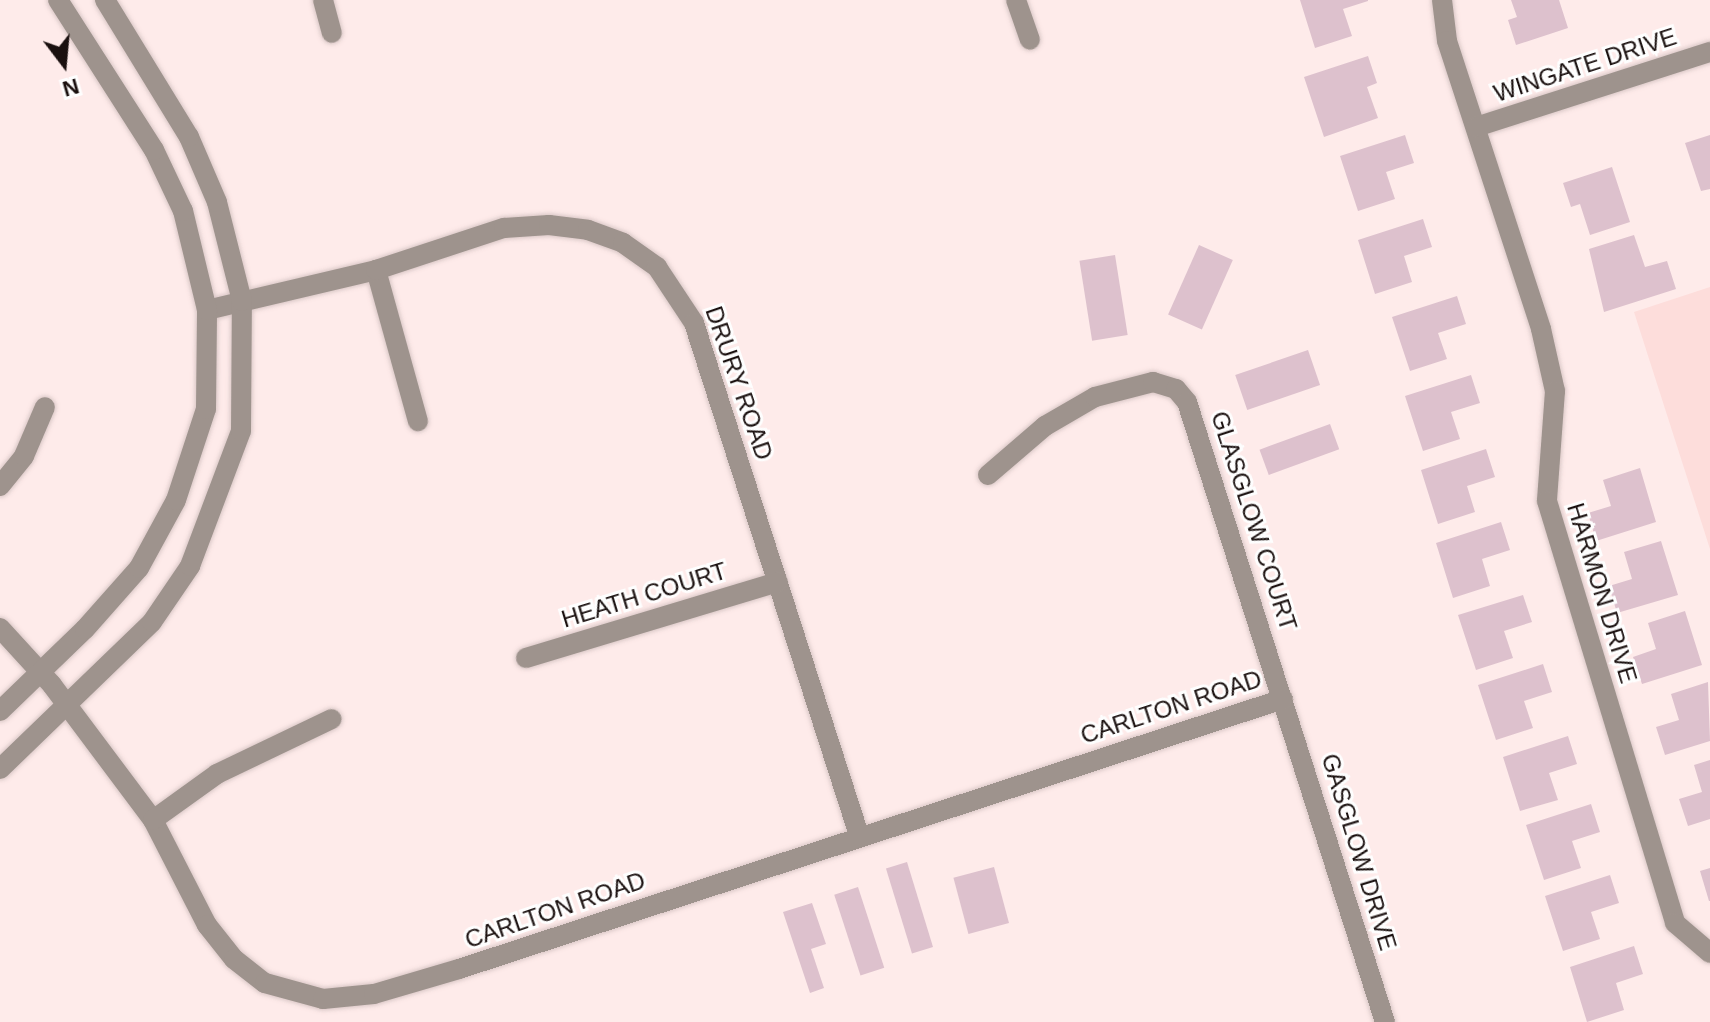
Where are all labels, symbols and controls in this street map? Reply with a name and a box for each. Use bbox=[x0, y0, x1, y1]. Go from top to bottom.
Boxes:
street label: WINGATE DRIVE bbox=[1490, 22, 1680, 108]
north arrow bbox=[24, 24, 104, 104]
text: N bbox=[60, 73, 82, 102]
street label: DRURY ROAD bbox=[699, 302, 779, 464]
street label: GLASGLOW COURT bbox=[1205, 408, 1303, 634]
street label: HARMON DRIVE bbox=[1561, 500, 1643, 686]
street label: HEATH COURT bbox=[558, 556, 730, 634]
street label: CARLTON ROAD bbox=[1077, 664, 1265, 750]
street label: GASGLOW DRIVE bbox=[1315, 750, 1403, 954]
street label: CARLTON ROAD bbox=[461, 866, 649, 954]

